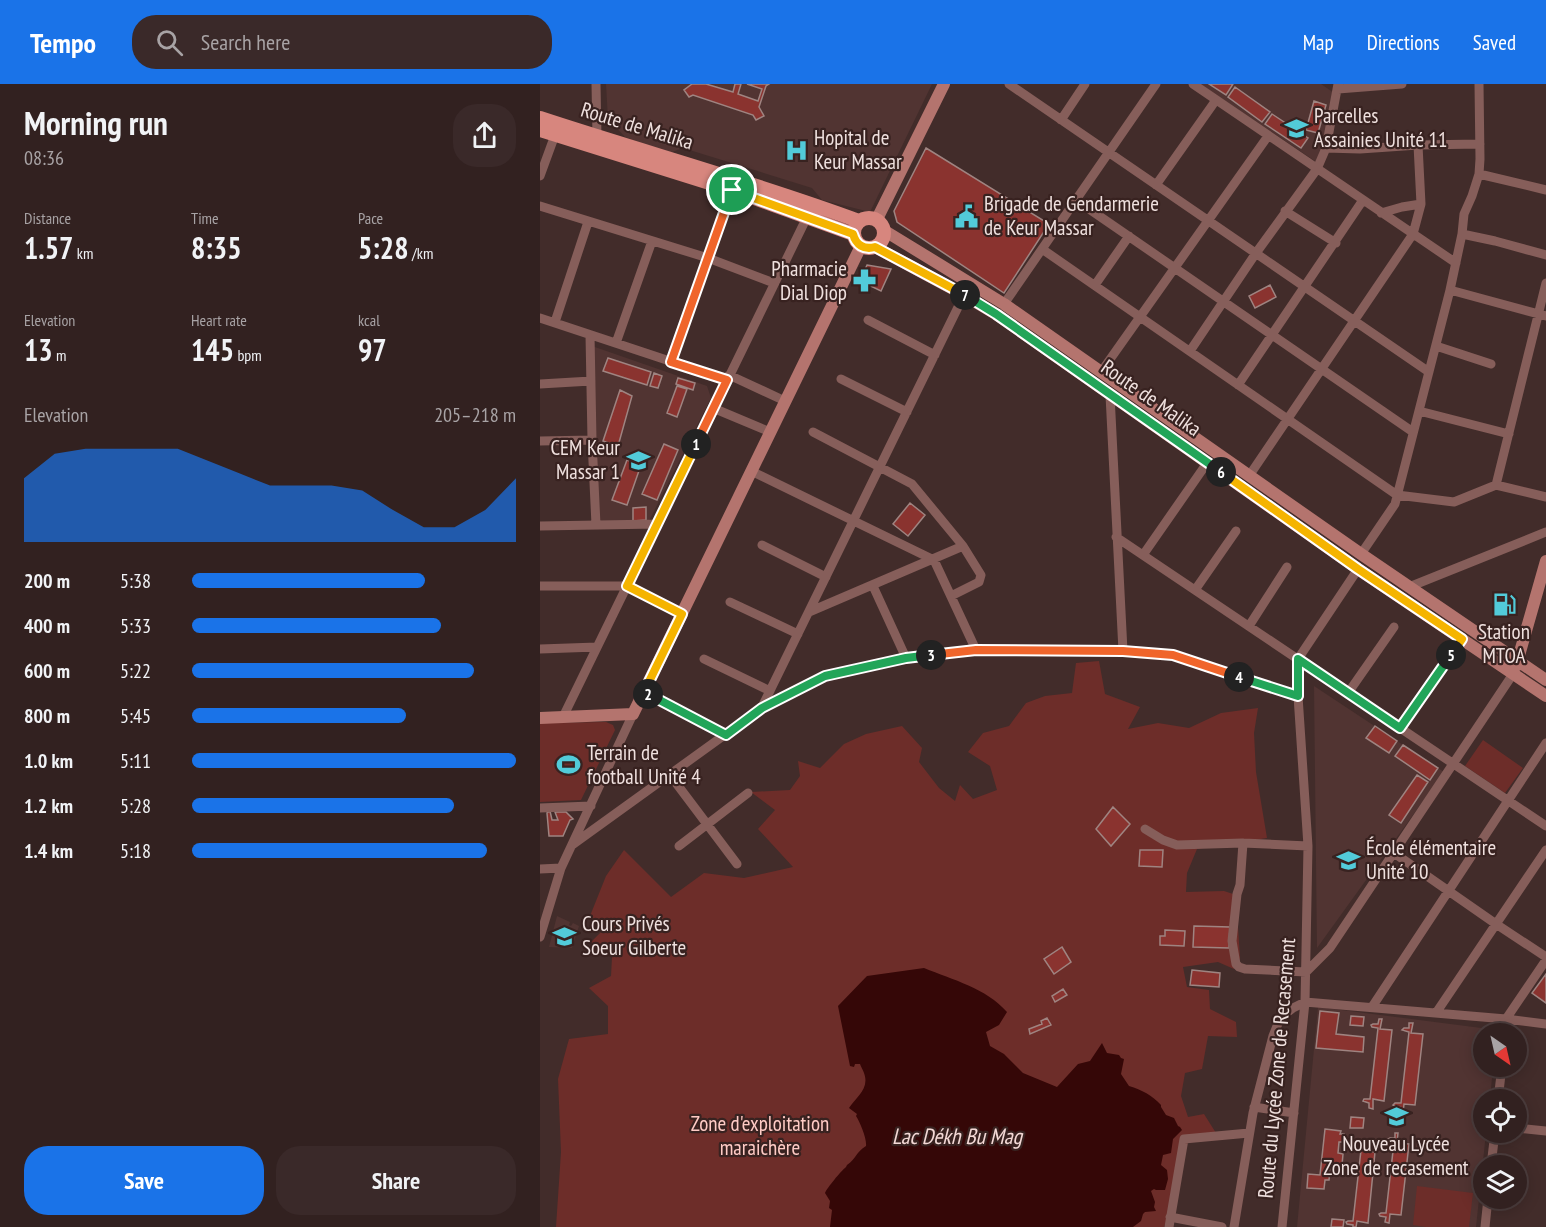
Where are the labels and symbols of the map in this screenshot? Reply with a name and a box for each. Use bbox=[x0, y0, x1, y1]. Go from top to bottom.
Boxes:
street label: Route de Malika bbox=[578, 96, 697, 155]
place label: Parcelles Assainies Unité 11 bbox=[1314, 102, 1447, 153]
school or university icon: Parcelles Assainies Unité 11 bbox=[1283, 115, 1309, 141]
place label: Hopital de Keur Massar bbox=[814, 124, 902, 175]
hospital icon: Hopital de Keur Massar bbox=[783, 137, 809, 163]
pin bbox=[706, 164, 757, 215]
place label: Brigade de Gendarmerie de Keur Massar bbox=[984, 190, 1159, 241]
public building icon: Brigade de Gendarmerie de Keur Massar bbox=[953, 203, 979, 229]
place label: Pharmacie Dial Diop bbox=[771, 255, 847, 306]
pharmacy icon: Pharmacie Dial Diop bbox=[852, 268, 878, 294]
pin: 7 bbox=[950, 280, 980, 310]
street label: Route de Malika bbox=[1096, 353, 1207, 442]
pin: 1 bbox=[681, 429, 711, 459]
place label: CEM Keur Massar 1 bbox=[550, 434, 620, 485]
school or university icon: CEM Keur Massar 1 bbox=[625, 447, 651, 473]
pin: 6 bbox=[1206, 457, 1236, 487]
fuel station icon: Station MTOA bbox=[1491, 591, 1517, 617]
place label: Station MTOA bbox=[1478, 618, 1530, 669]
pin: 3 bbox=[916, 640, 946, 670]
pin: 5 bbox=[1436, 640, 1466, 670]
pin: 4 bbox=[1224, 662, 1254, 692]
pin: 2 bbox=[633, 679, 663, 709]
place label: Terrain de football Unité 4 bbox=[587, 739, 701, 790]
sports icon: Terrain de football Unité 4 bbox=[556, 752, 582, 778]
place label: École élémentaire Unité 10 bbox=[1366, 834, 1496, 885]
school or university icon: École élémentaire Unité 10 bbox=[1335, 847, 1361, 873]
place label: Cours Privés Soeur Gilberte bbox=[582, 910, 686, 961]
school or university icon: Cours Privés Soeur Gilberte bbox=[551, 923, 577, 949]
street label: Route du Lycée Zone de Recasement bbox=[1252, 937, 1301, 1199]
north arrow bbox=[1473, 1023, 1527, 1077]
school or university icon: Nouveau Lycée Zone de recasement bbox=[1383, 1103, 1409, 1129]
park label: Zone d'exploitation maraichère bbox=[691, 1110, 829, 1161]
water label: Lac Dékh Bu Mag bbox=[892, 1122, 1024, 1150]
place label: Nouveau Lycée Zone de recasement bbox=[1323, 1130, 1469, 1181]

